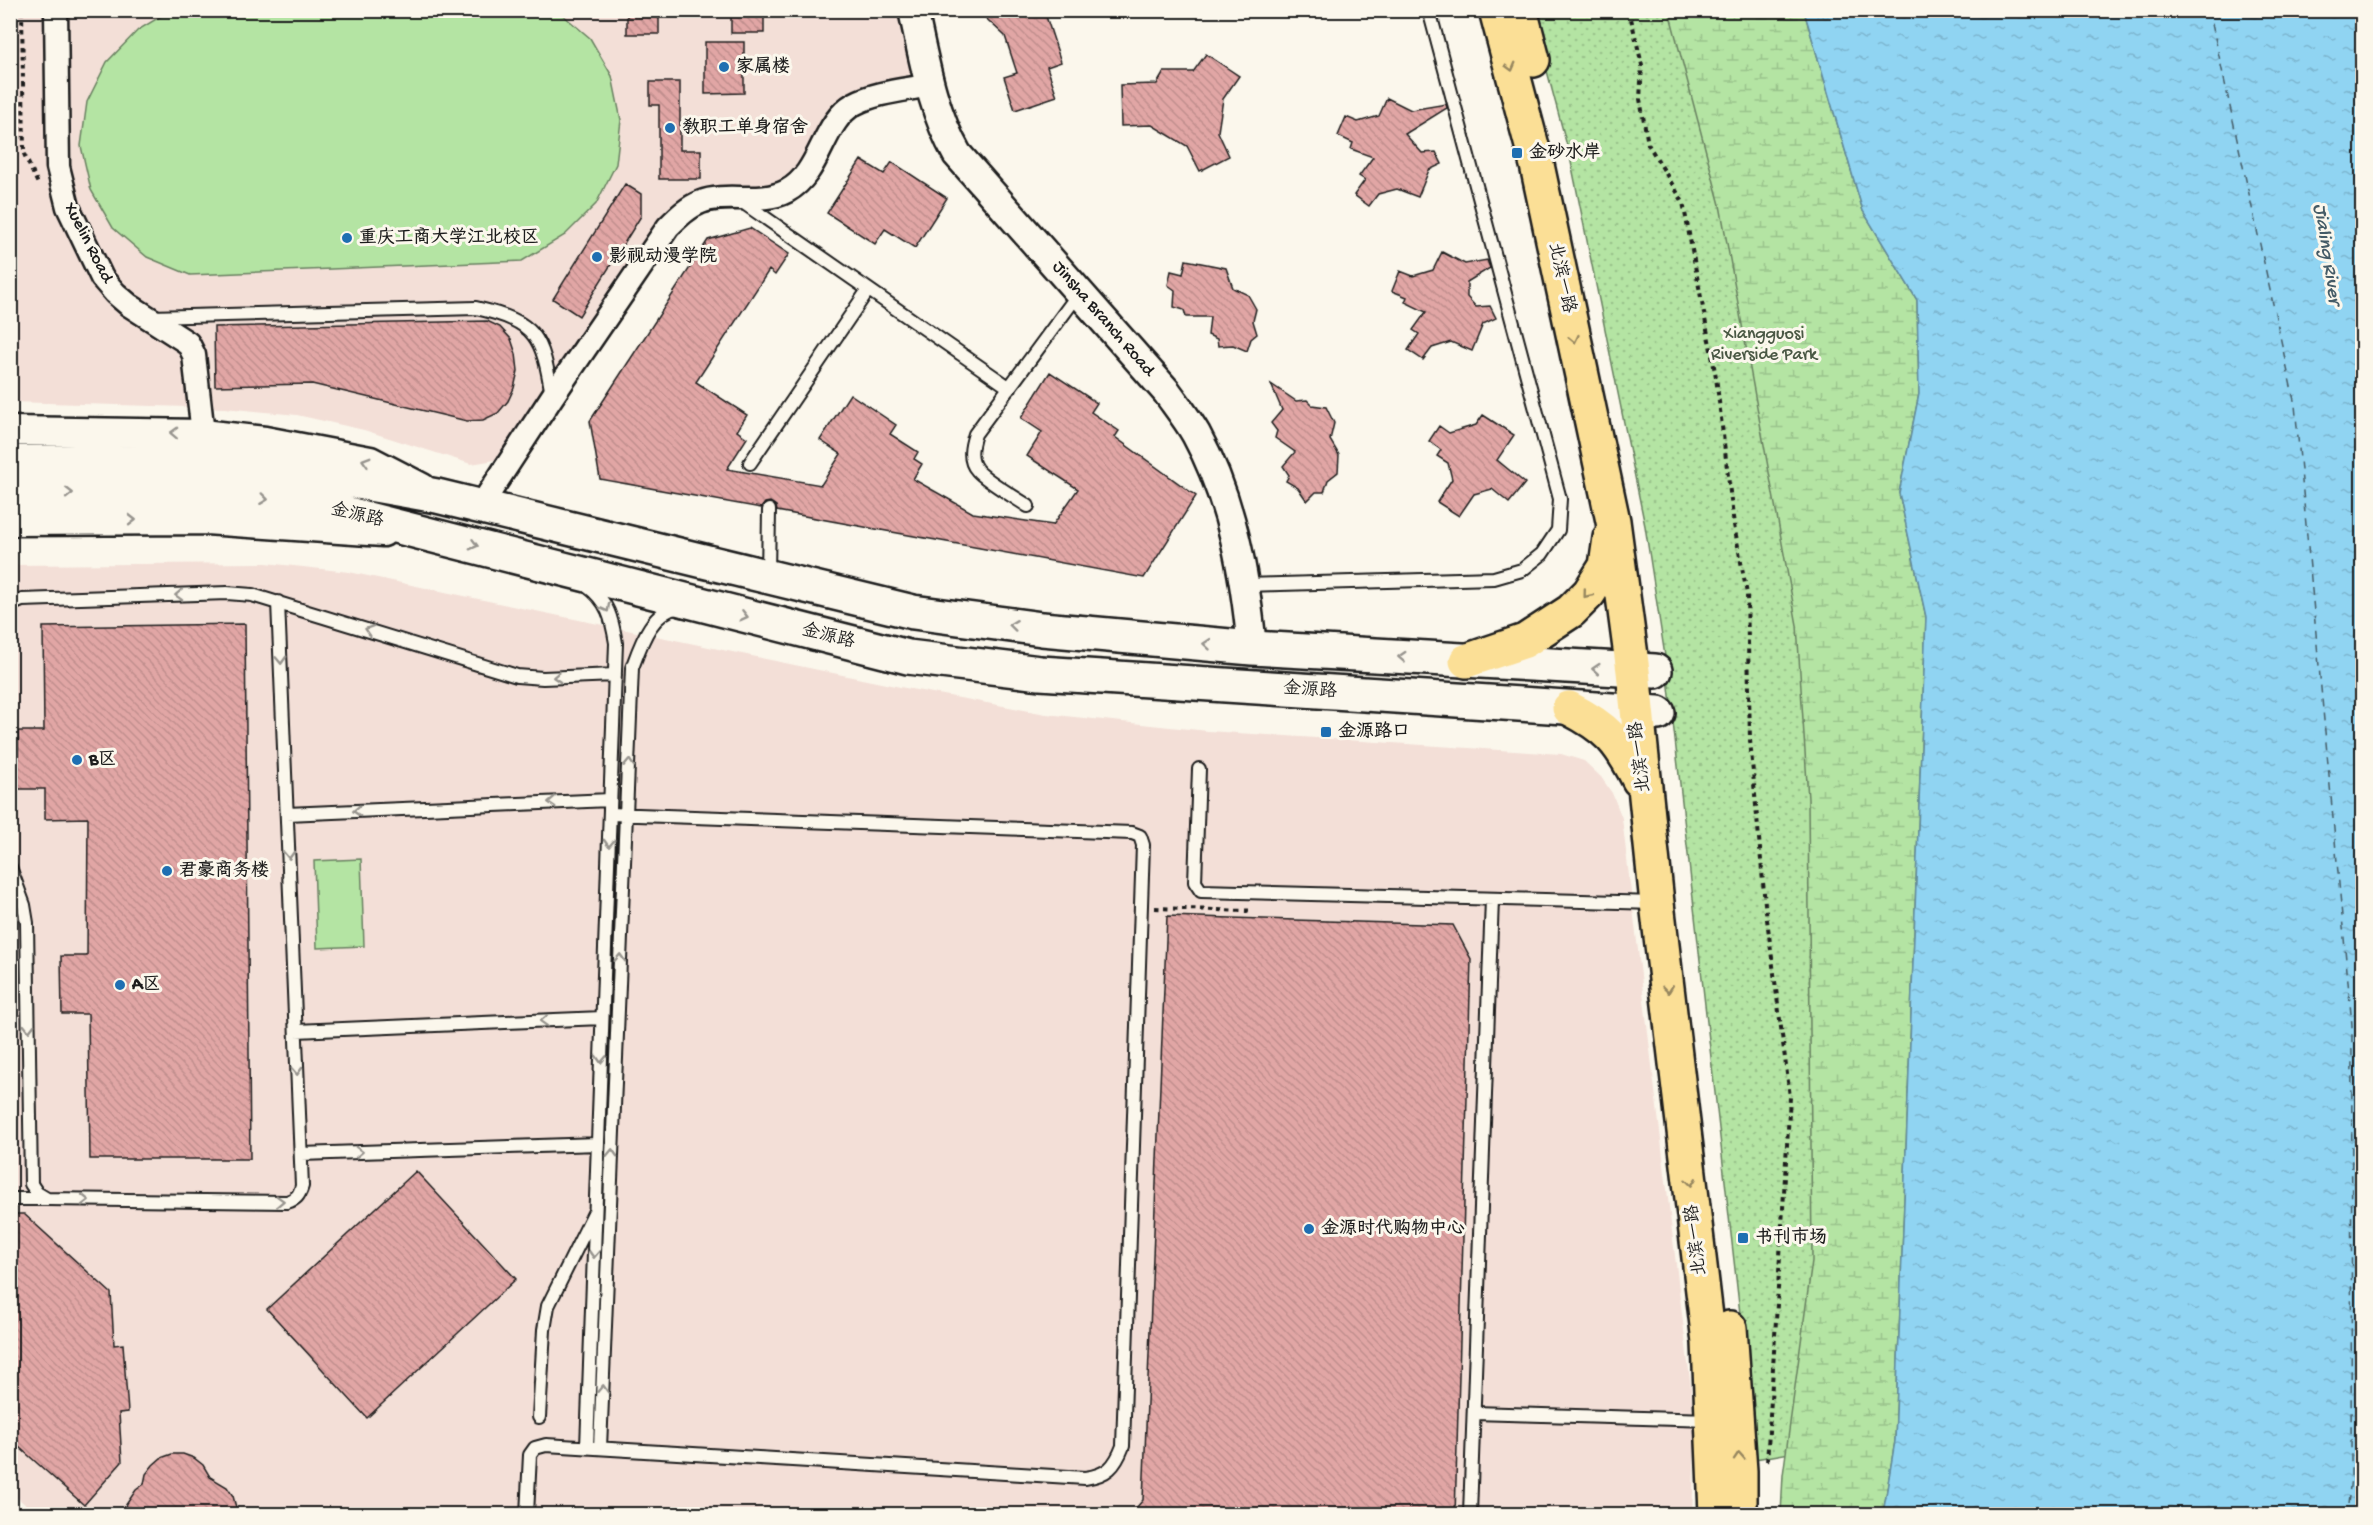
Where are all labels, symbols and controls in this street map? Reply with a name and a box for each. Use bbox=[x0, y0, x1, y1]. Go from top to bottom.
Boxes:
place label: 家属楼 bbox=[736, 56, 790, 78]
marker: 家属楼 bbox=[717, 60, 731, 74]
one-way arrow bbox=[1504, 62, 1517, 72]
place label: 教职工单身宿舍 bbox=[682, 116, 808, 139]
marker: 教职工单身宿舍 bbox=[663, 121, 677, 135]
place label: 金砂水岸 bbox=[1529, 142, 1601, 164]
marker: 金砂水岸 bbox=[1510, 146, 1524, 160]
street label: Xuelin Road bbox=[58, 198, 118, 288]
water label: Jialing River bbox=[2307, 202, 2346, 310]
place label: 重庆工商大学江北校区 bbox=[359, 227, 539, 249]
marker: 重庆工商大学江北校区 bbox=[340, 231, 354, 245]
street label: 北滨一路 bbox=[1543, 240, 1580, 315]
place label: 影视动漫学院 bbox=[609, 246, 717, 268]
marker: 影视动漫学院 bbox=[590, 250, 604, 264]
street label: Jinsha Branch Road bbox=[1047, 257, 1160, 382]
park label: Xiangguosi Riverside Park bbox=[1711, 324, 1819, 366]
one-way arrow bbox=[1567, 334, 1580, 344]
one-way arrow bbox=[169, 427, 178, 440]
one-way arrow bbox=[361, 456, 372, 468]
one-way arrow bbox=[64, 487, 73, 499]
one-way arrow bbox=[259, 493, 268, 505]
street label: 金源路 bbox=[328, 499, 386, 532]
one-way arrow bbox=[127, 514, 136, 526]
one-way arrow bbox=[469, 538, 479, 551]
one-way arrow bbox=[1583, 587, 1594, 598]
one-way arrow bbox=[174, 588, 183, 601]
one-way arrow bbox=[599, 602, 610, 613]
one-way arrow bbox=[739, 609, 749, 622]
street label: 金源路 bbox=[799, 619, 857, 654]
one-way arrow bbox=[1009, 620, 1018, 632]
one-way arrow bbox=[364, 625, 375, 637]
one-way arrow bbox=[1203, 638, 1212, 651]
one-way arrow bbox=[1397, 651, 1406, 664]
one-way arrow bbox=[274, 656, 287, 665]
one-way arrow bbox=[1592, 663, 1601, 676]
one-way arrow bbox=[552, 671, 561, 684]
street label: 金源路 bbox=[1282, 678, 1338, 703]
street label: 北滨一路 bbox=[1625, 720, 1656, 794]
place label: 金源路口 bbox=[1338, 721, 1410, 743]
marker: 金源路口 bbox=[1319, 725, 1333, 739]
place label: B区 bbox=[88, 750, 116, 771]
marker: B区 bbox=[70, 753, 84, 767]
one-way arrow bbox=[622, 758, 635, 767]
one-way arrow bbox=[547, 796, 556, 809]
one-way arrow bbox=[353, 805, 362, 818]
one-way arrow bbox=[603, 839, 615, 848]
one-way arrow bbox=[282, 851, 295, 860]
place label: 君豪商务楼 bbox=[179, 860, 269, 882]
marker: 君豪商务楼 bbox=[160, 864, 174, 878]
one-way arrow bbox=[614, 953, 627, 962]
place label: A区 bbox=[131, 975, 161, 996]
marker: A区 bbox=[113, 978, 127, 992]
one-way arrow bbox=[1661, 984, 1673, 993]
one-way arrow bbox=[539, 1014, 548, 1027]
one-way arrow bbox=[23, 1024, 35, 1033]
one-way arrow bbox=[595, 1055, 607, 1064]
one-way arrow bbox=[291, 1067, 304, 1076]
one-way arrow bbox=[354, 1146, 363, 1159]
one-way arrow bbox=[606, 1148, 619, 1157]
one-way arrow bbox=[1684, 1178, 1696, 1187]
one-way arrow bbox=[80, 1194, 89, 1206]
one-way arrow bbox=[275, 1195, 284, 1208]
street label: 北滨一路 bbox=[1681, 1203, 1712, 1277]
place label: 金源时代购物中心 bbox=[1321, 1218, 1465, 1240]
marker: 金源时代购物中心 bbox=[1302, 1222, 1316, 1236]
place label: 书刊市场 bbox=[1755, 1227, 1827, 1249]
marker: 书刊市场 bbox=[1736, 1231, 1750, 1245]
one-way arrow bbox=[587, 1250, 600, 1259]
one-way arrow bbox=[596, 1385, 609, 1394]
one-way arrow bbox=[1733, 1452, 1746, 1461]

